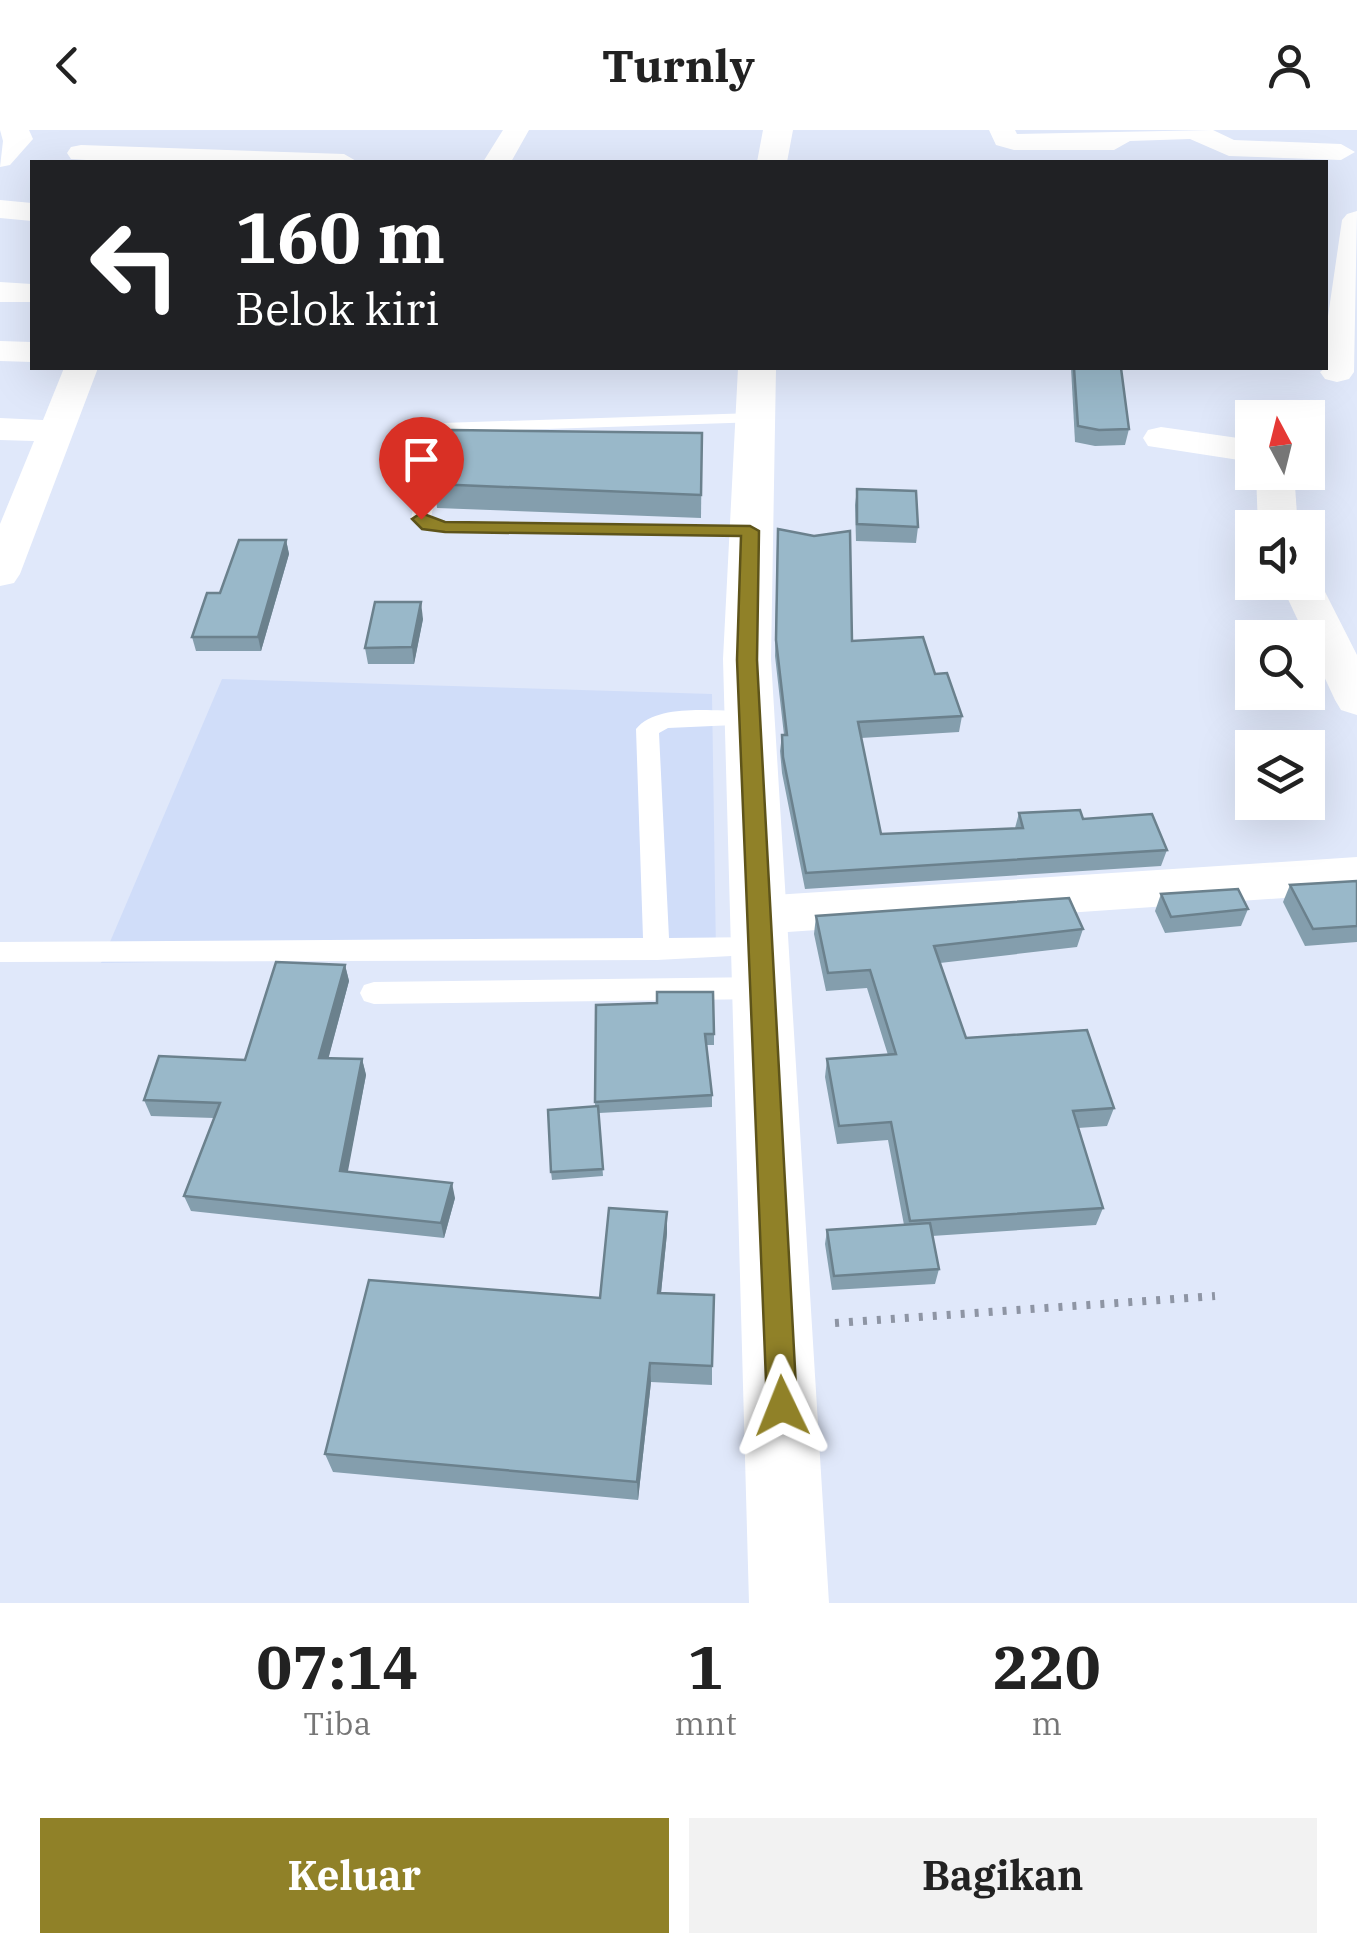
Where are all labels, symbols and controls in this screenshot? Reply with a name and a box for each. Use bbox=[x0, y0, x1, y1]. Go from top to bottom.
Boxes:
text: Turnly bbox=[602, 36, 755, 94]
icon: back bbox=[40, 38, 95, 93]
icon: person bbox=[1262, 38, 1317, 93]
text: 160 m bbox=[235, 191, 445, 282]
icon: left bbox=[70, 200, 200, 330]
text: Belok kiri bbox=[235, 279, 439, 337]
north arrow bbox=[1235, 400, 1325, 490]
map controls bbox=[1235, 400, 1325, 820]
pin bbox=[379, 417, 464, 520]
icon: arrive bbox=[394, 432, 449, 487]
button: sound bbox=[1235, 510, 1325, 600]
button: search bbox=[1235, 620, 1325, 710]
button: layers bbox=[1235, 730, 1325, 820]
position arrow bbox=[730, 1354, 834, 1458]
text: 07:14 bbox=[256, 1627, 418, 1706]
text: 1 bbox=[688, 1627, 724, 1706]
text: 220 bbox=[993, 1627, 1101, 1706]
text: Tiba bbox=[303, 1702, 371, 1744]
text: mnt bbox=[674, 1702, 737, 1744]
text: m bbox=[1032, 1702, 1062, 1744]
button: Keluar bbox=[40, 1818, 669, 1933]
button: Bagikan bbox=[689, 1818, 1317, 1933]

